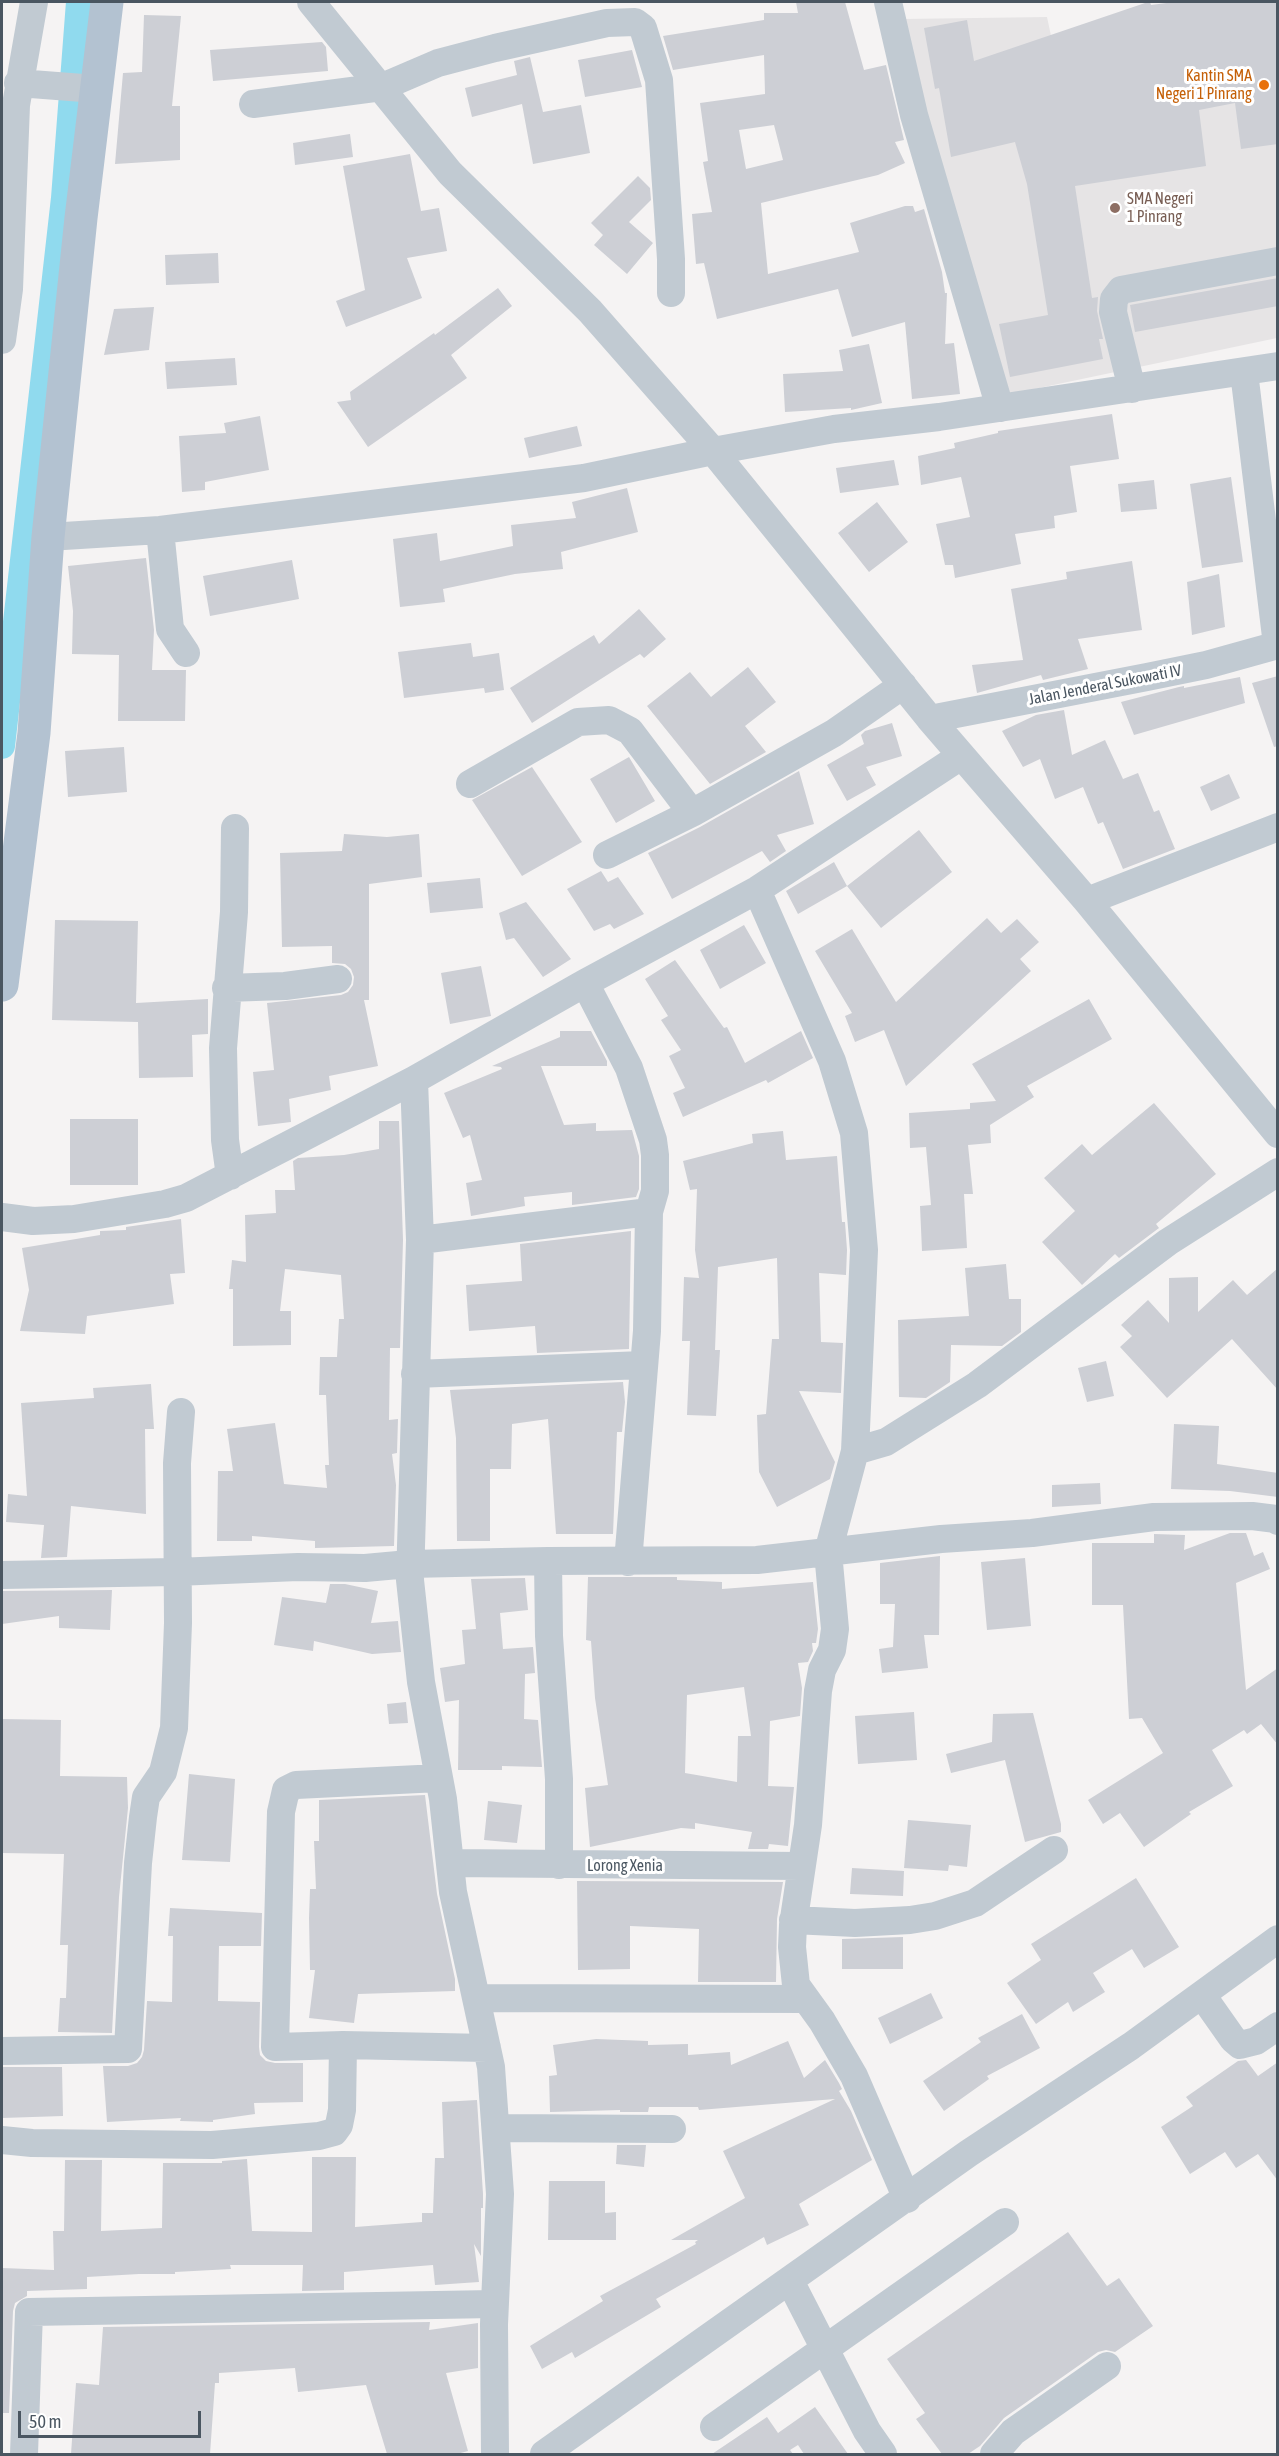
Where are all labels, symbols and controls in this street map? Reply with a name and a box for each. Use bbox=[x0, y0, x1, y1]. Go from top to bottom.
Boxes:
place label: Kantin SMA Negeri 1 Pinrang bbox=[1156, 66, 1252, 104]
marker: Kantin SMA Negeri 1 Pinrang bbox=[1257, 78, 1271, 92]
place label: SMA Negeri 1 Pinrang bbox=[1127, 189, 1193, 227]
marker: SMA Negeri 1 Pinrang bbox=[1108, 201, 1122, 215]
street label: Jalan Jenderal Sukowati IV bbox=[1027, 661, 1183, 709]
street label: Lorong Xenia bbox=[587, 1856, 663, 1876]
scale bar bbox=[21, 2399, 204, 2437]
text: 50 m bbox=[29, 2411, 61, 2432]

